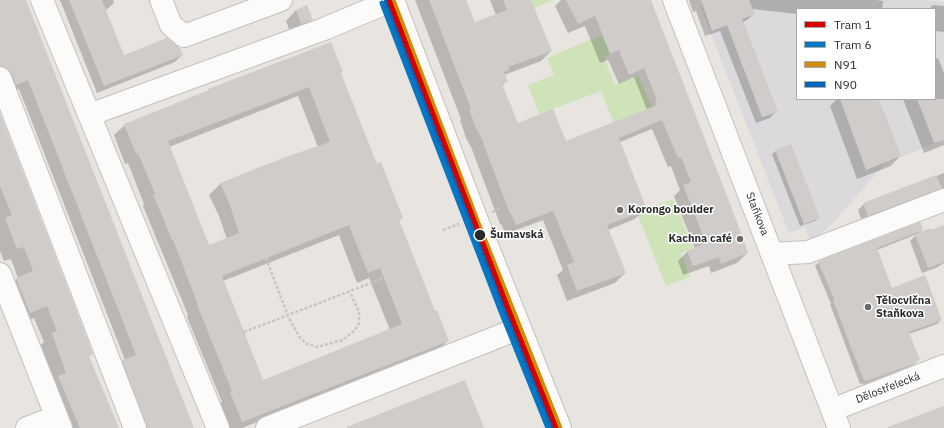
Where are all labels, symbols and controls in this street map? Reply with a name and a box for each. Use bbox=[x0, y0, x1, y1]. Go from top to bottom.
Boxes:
legend bbox=[796, 8, 936, 100]
text: Tram 1 bbox=[834, 17, 872, 32]
text: Tram 6 bbox=[834, 37, 872, 52]
text: N91 bbox=[834, 57, 857, 72]
text: N90 bbox=[834, 77, 857, 92]
street label: Staňkova bbox=[743, 191, 771, 237]
place label: Korongo boulder bbox=[628, 203, 714, 217]
marker: Korongo boulder bbox=[615, 205, 625, 215]
marker: Šumavská bbox=[473, 228, 487, 242]
place label: Šumavská bbox=[490, 228, 543, 242]
place label: Kachna café bbox=[668, 232, 732, 246]
marker: Kachna café bbox=[735, 234, 745, 244]
place label: Tělocvična Staňkova bbox=[876, 294, 931, 320]
marker: Tělocvična Staňkova bbox=[863, 302, 873, 312]
street label: Dělostřelecká bbox=[854, 370, 922, 406]

